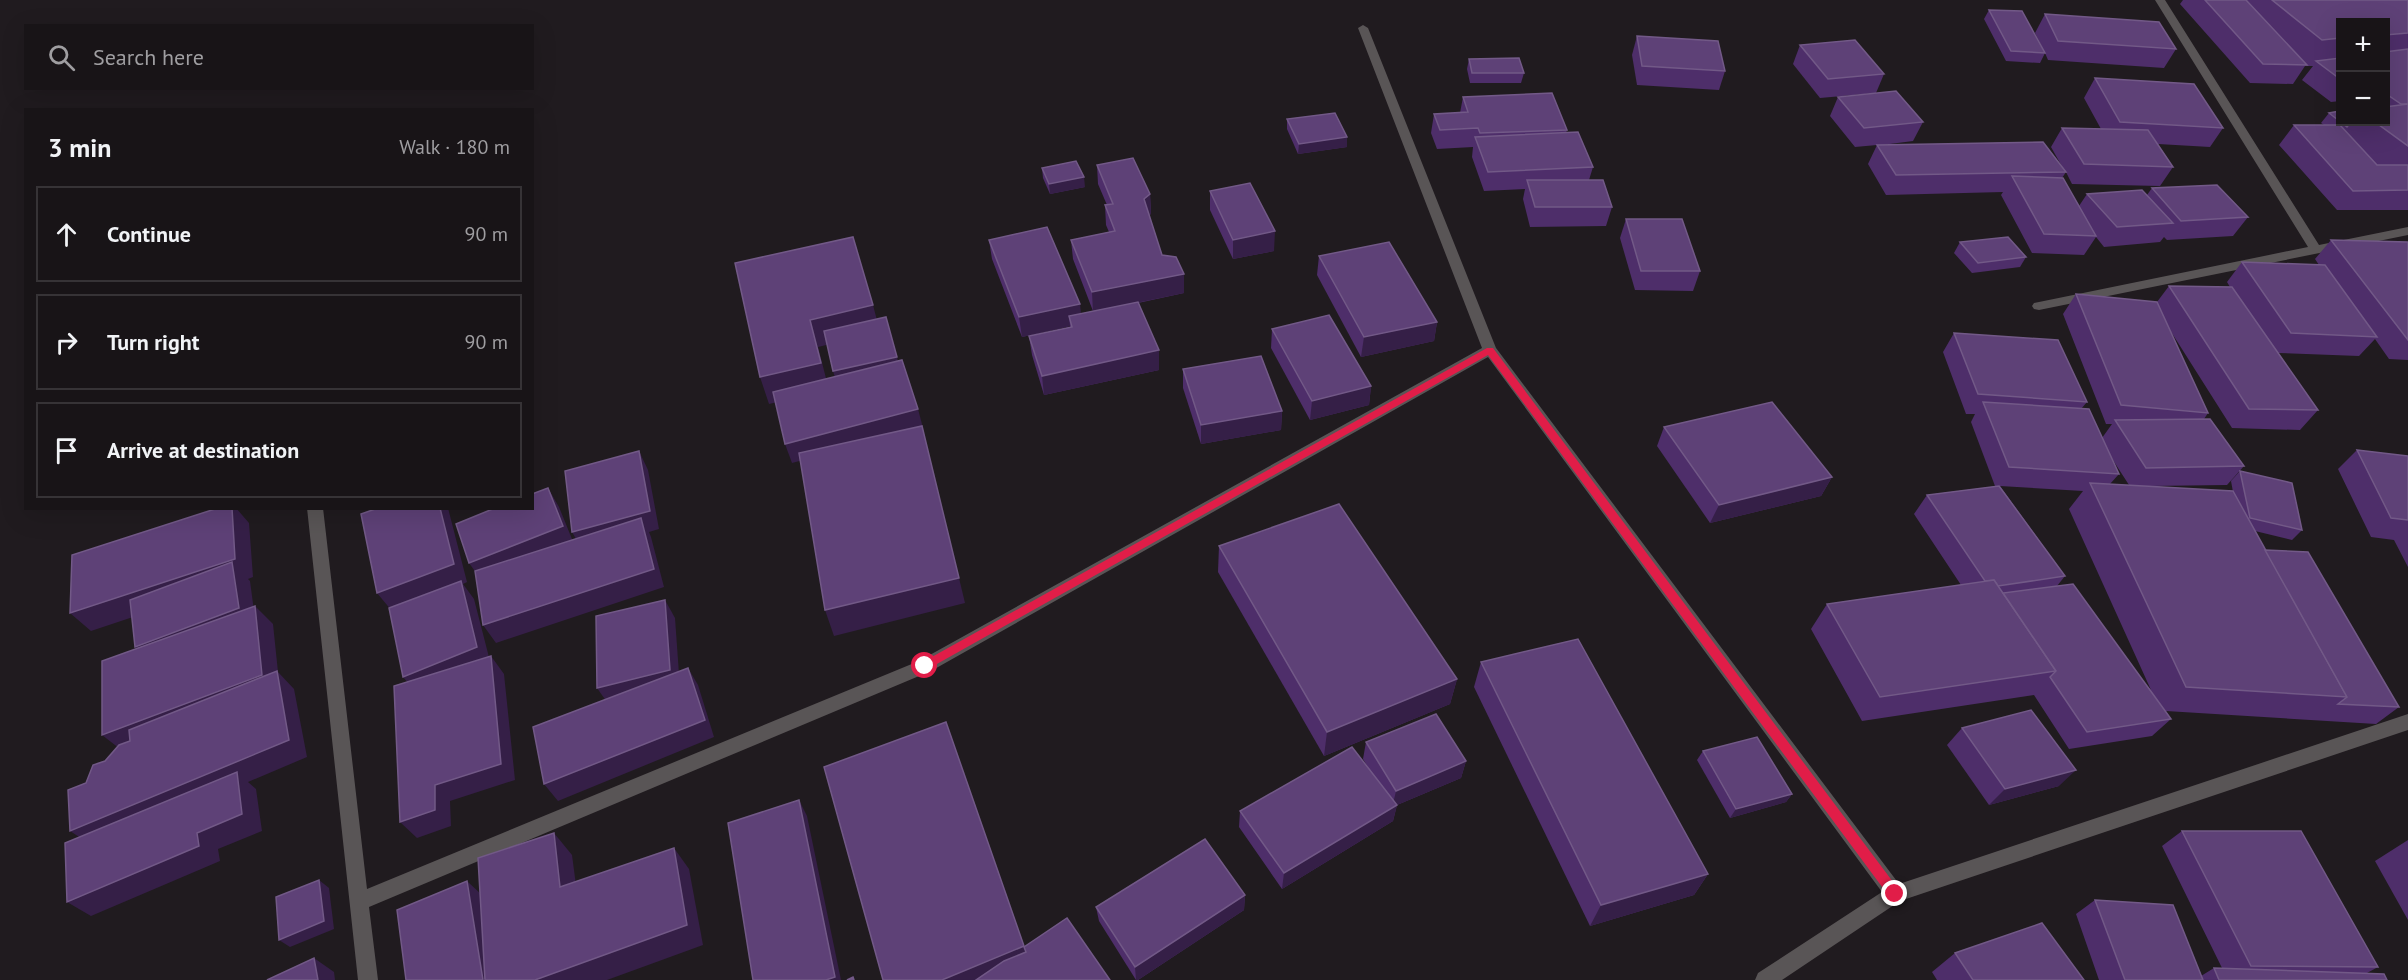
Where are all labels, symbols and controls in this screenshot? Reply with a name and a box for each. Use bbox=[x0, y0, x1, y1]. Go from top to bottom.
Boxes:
map controls bbox=[2336, 18, 2390, 126]
button: + bbox=[2336, 18, 2390, 72]
search box bbox=[24, 24, 534, 90]
icon: search bbox=[45, 41, 78, 74]
text: Search here bbox=[93, 43, 204, 71]
button: − bbox=[2336, 72, 2390, 126]
text: 3 min bbox=[48, 131, 111, 164]
text: Walk · 180 m bbox=[399, 134, 510, 160]
icon: ahead bbox=[50, 218, 83, 251]
text: Continue bbox=[107, 220, 191, 248]
text: 90 m bbox=[465, 221, 508, 247]
icon: right bbox=[50, 326, 83, 359]
text: Turn right bbox=[107, 328, 199, 356]
text: 90 m bbox=[465, 329, 508, 355]
icon: arrive bbox=[50, 434, 83, 467]
text: Arrive at destination bbox=[107, 436, 299, 464]
route start bbox=[911, 652, 937, 678]
route end bbox=[1881, 880, 1907, 906]

